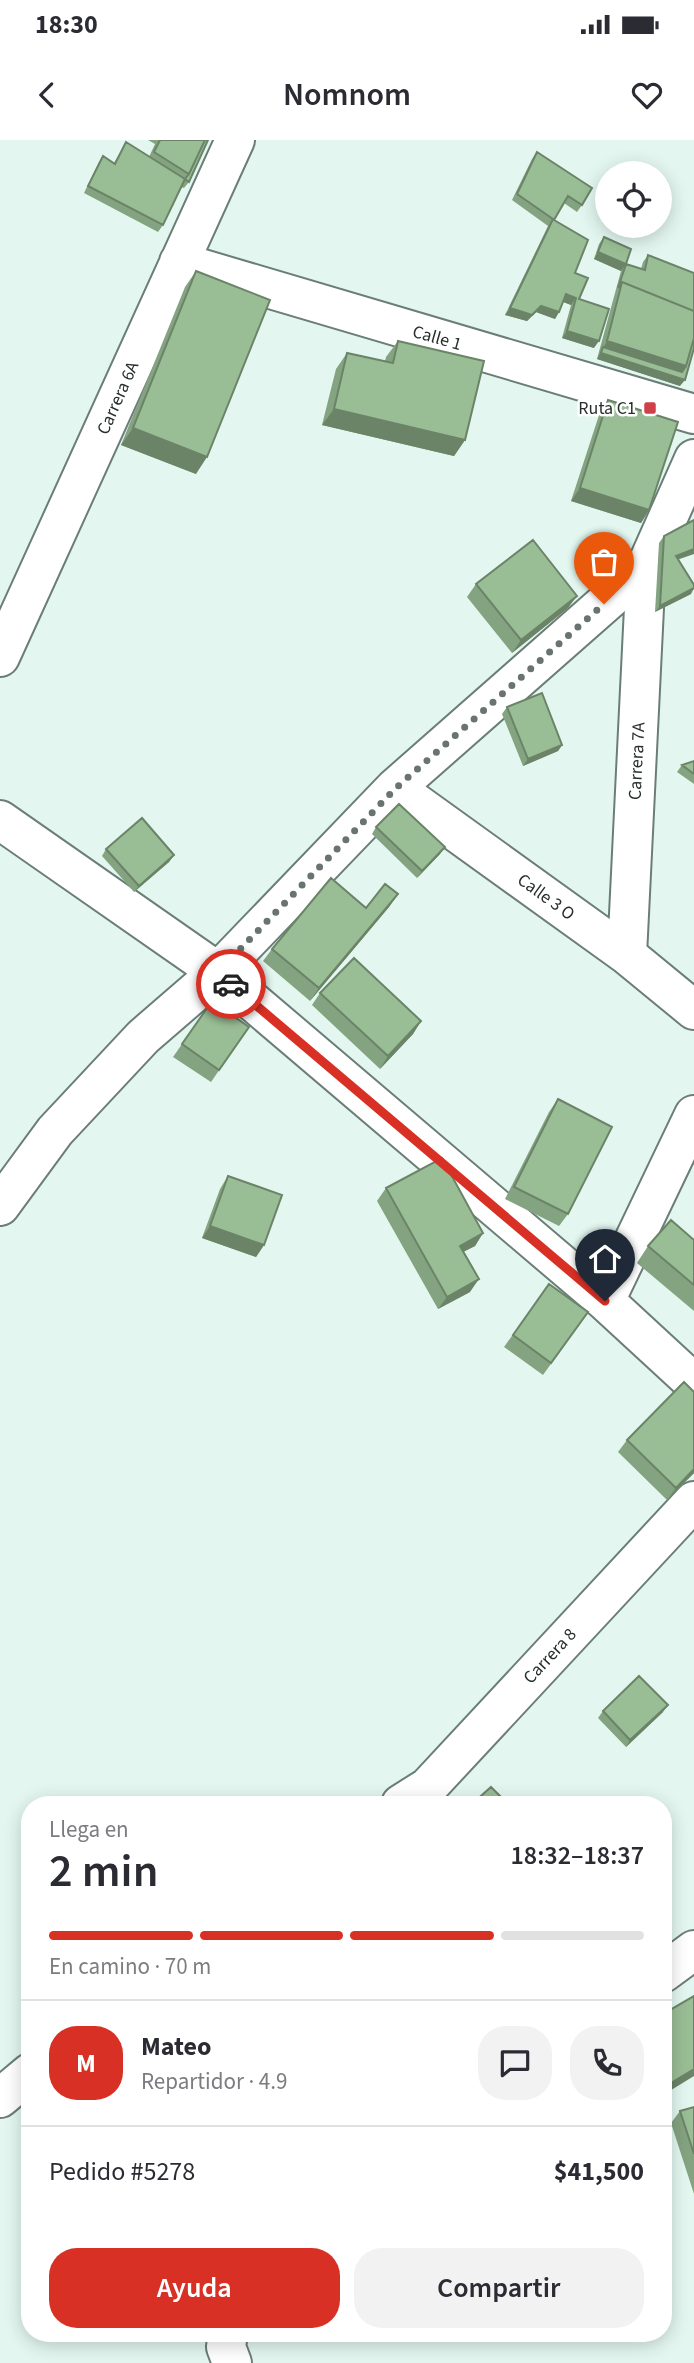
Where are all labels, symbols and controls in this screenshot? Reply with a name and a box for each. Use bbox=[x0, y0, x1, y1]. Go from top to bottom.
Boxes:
text: 18:30 bbox=[35, 6, 98, 43]
text: Nomnom bbox=[283, 72, 411, 118]
icon: back bbox=[28, 76, 66, 114]
icon: heart bbox=[628, 76, 666, 114]
map controls bbox=[595, 161, 672, 238]
button: locate bbox=[595, 161, 672, 238]
street label: Calle 1 bbox=[410, 319, 464, 357]
street label: Carrera 6A bbox=[91, 357, 145, 439]
place label: Ruta C1 bbox=[578, 396, 636, 421]
marker: Ruta C1 bbox=[642, 400, 658, 416]
pin bbox=[574, 532, 634, 604]
icon: bag bbox=[585, 543, 623, 581]
street label: Carrera 7A bbox=[622, 721, 652, 801]
street label: Calle 3 O bbox=[512, 868, 580, 926]
courier bbox=[196, 949, 266, 1019]
icon: car bbox=[212, 965, 250, 1003]
pin bbox=[575, 1229, 635, 1301]
icon: home bbox=[586, 1240, 624, 1278]
street label: Carrera 8 bbox=[518, 1623, 582, 1689]
text: Llega en bbox=[49, 1813, 129, 1846]
text: 18:32–18:37 bbox=[511, 1837, 644, 1874]
text: 2 min bbox=[49, 1839, 158, 1904]
text: En camino · 70 m bbox=[49, 1950, 211, 1983]
button: chat bbox=[478, 2026, 552, 2100]
button: phone bbox=[570, 2026, 644, 2100]
text: Mateo bbox=[141, 2028, 211, 2065]
text: M bbox=[76, 2045, 96, 2082]
text: Repartidor · 4.9 bbox=[141, 2065, 287, 2098]
text: Pedido #5278 bbox=[49, 2153, 195, 2190]
text: $41,500 bbox=[554, 2153, 644, 2190]
button: Ayuda bbox=[49, 2248, 340, 2328]
button: Compartir bbox=[354, 2248, 644, 2328]

